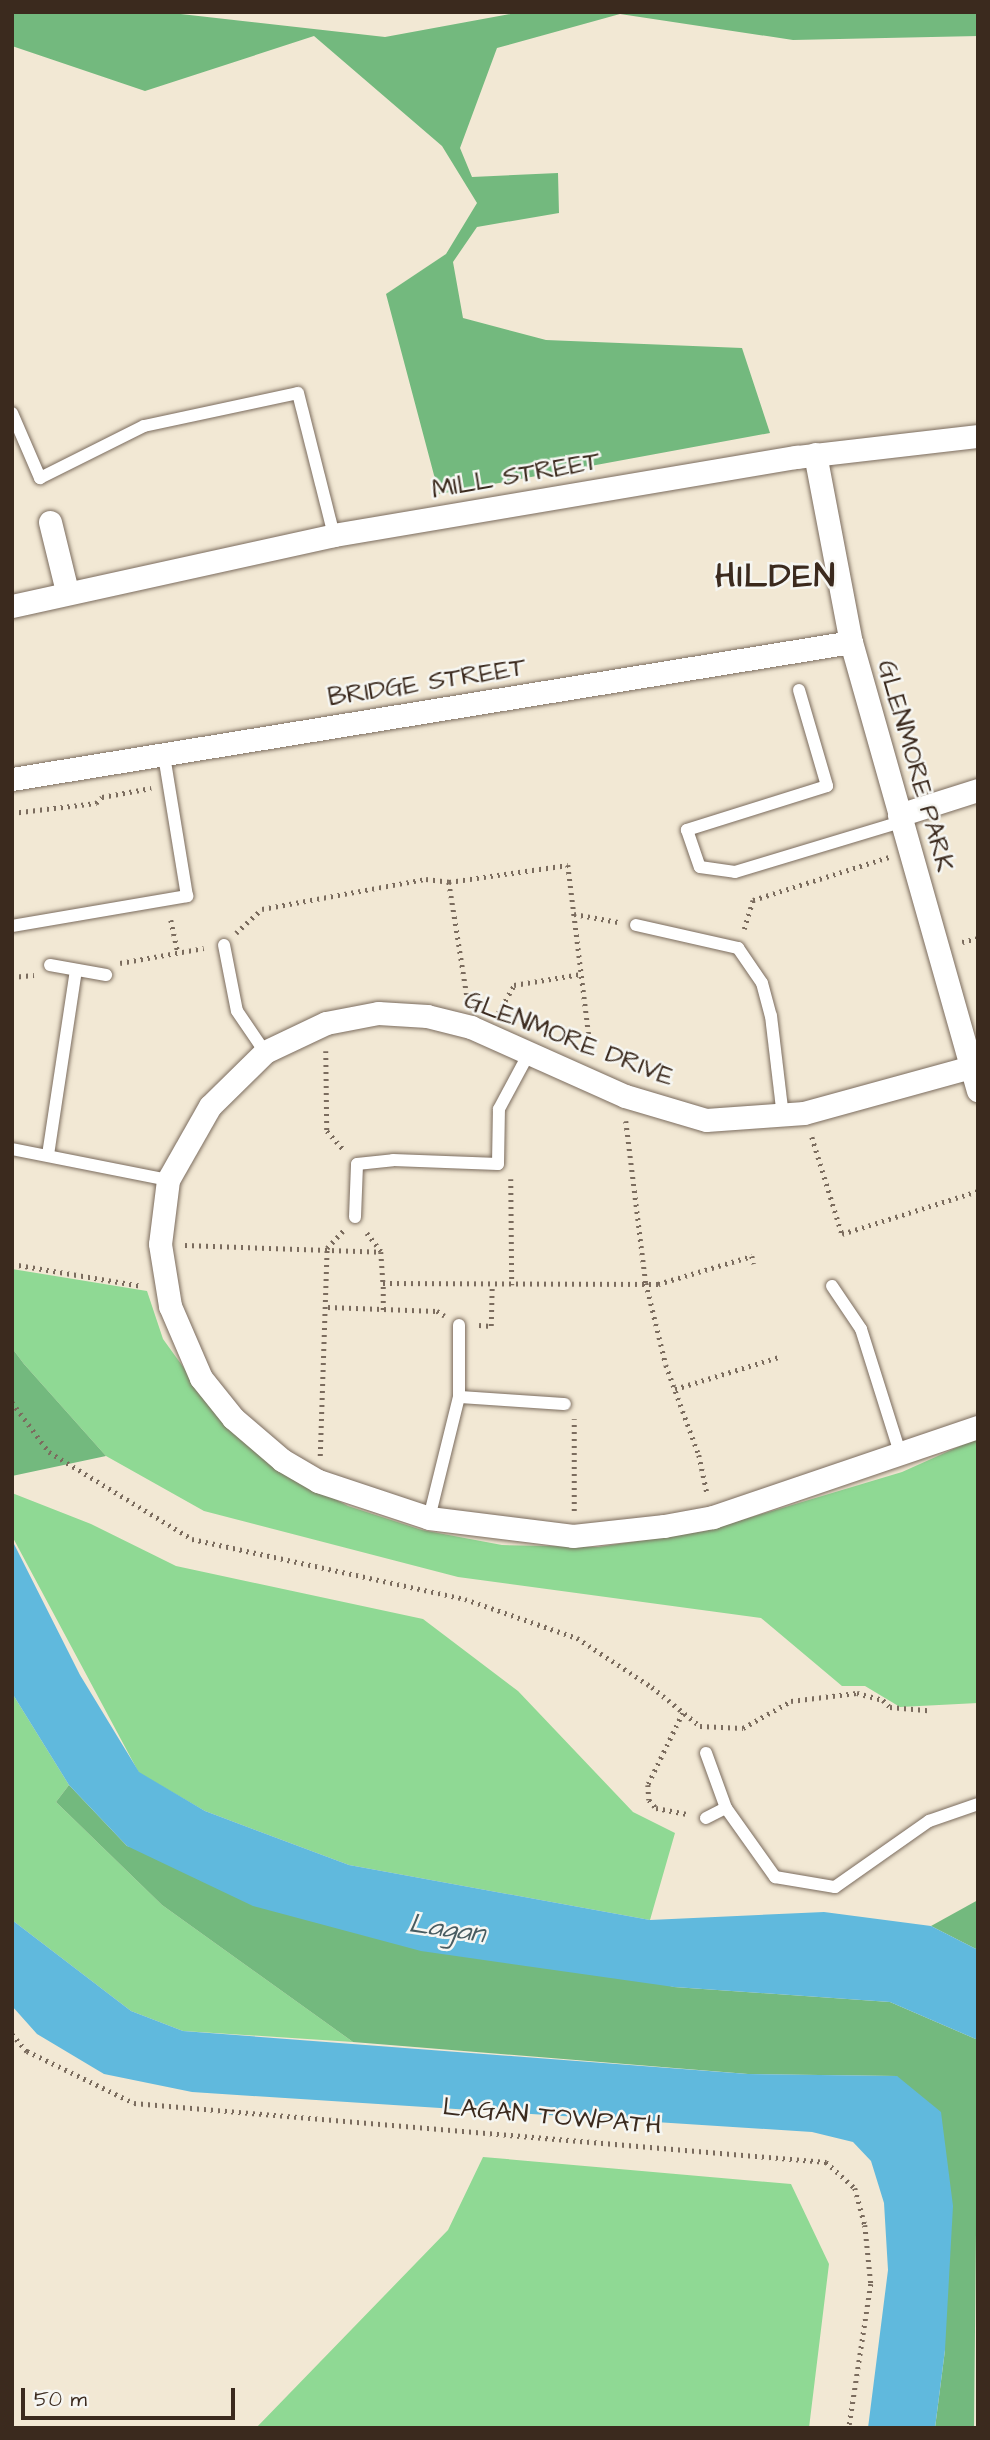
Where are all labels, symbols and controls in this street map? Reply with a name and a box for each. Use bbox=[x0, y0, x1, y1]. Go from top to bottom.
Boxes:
street label: MILL STREET bbox=[429, 446, 603, 506]
district label: HILDEN bbox=[716, 557, 836, 597]
street label: BRIDGE STREET bbox=[326, 652, 528, 714]
street label: GLENMORE PARK bbox=[870, 657, 960, 875]
street label: GLENMORE DRIVE bbox=[460, 985, 678, 1093]
water label: Lagan bbox=[407, 1907, 487, 1951]
street label: LAGAN TOWPATH bbox=[441, 2092, 663, 2142]
scale bar bbox=[24, 2374, 238, 2418]
text: 50 m bbox=[34, 2385, 87, 2414]

